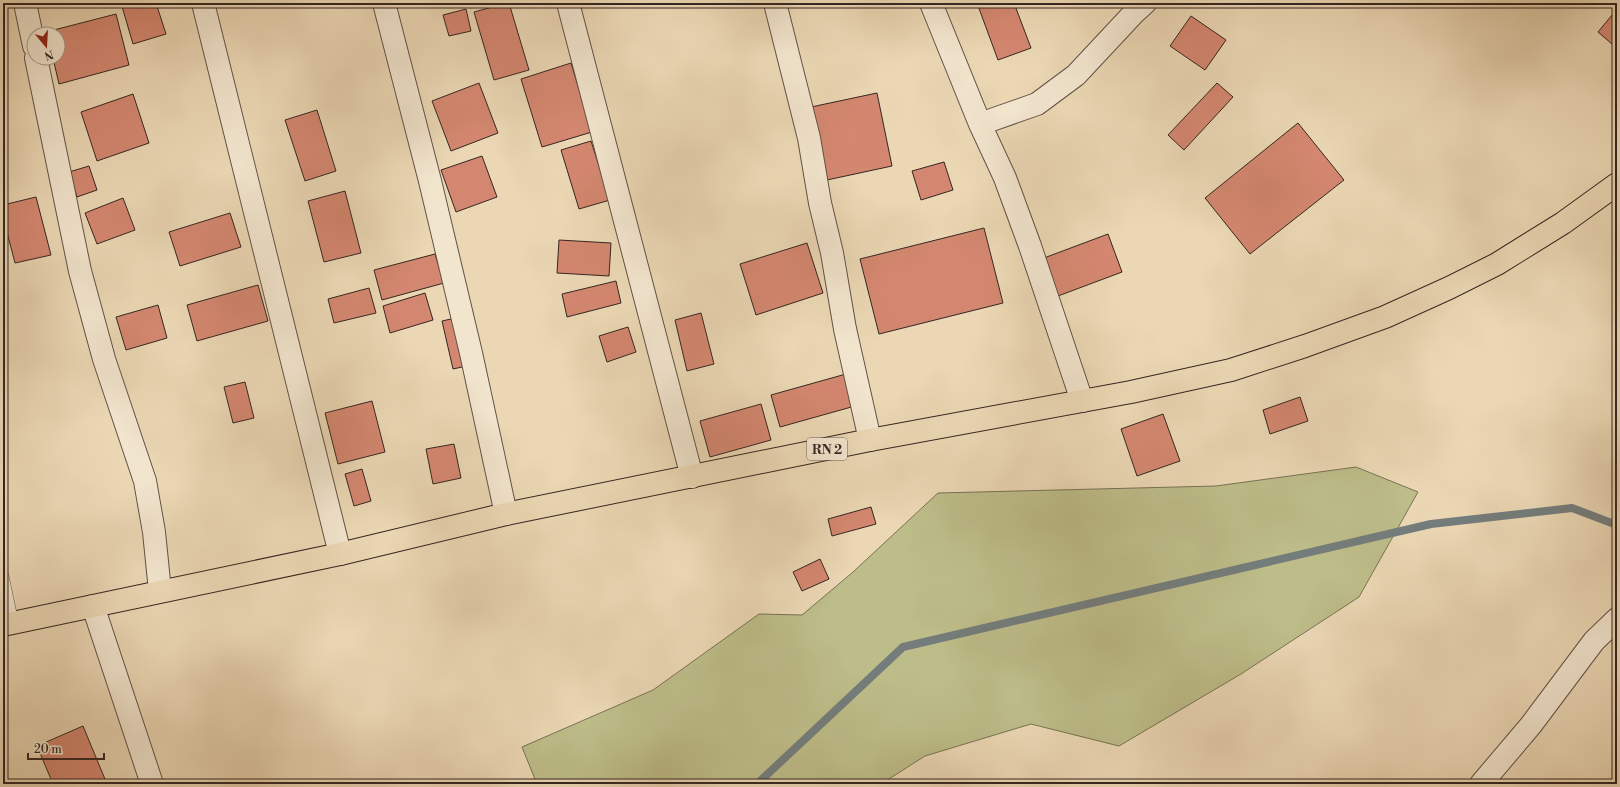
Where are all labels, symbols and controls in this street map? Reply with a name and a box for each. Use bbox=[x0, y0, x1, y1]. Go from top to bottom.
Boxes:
north arrow bbox=[26, 26, 66, 66]
text: N bbox=[42, 47, 55, 63]
road number: RN 2 bbox=[807, 438, 847, 460]
scale bar bbox=[28, 735, 104, 761]
text: 20 m bbox=[34, 742, 62, 757]

